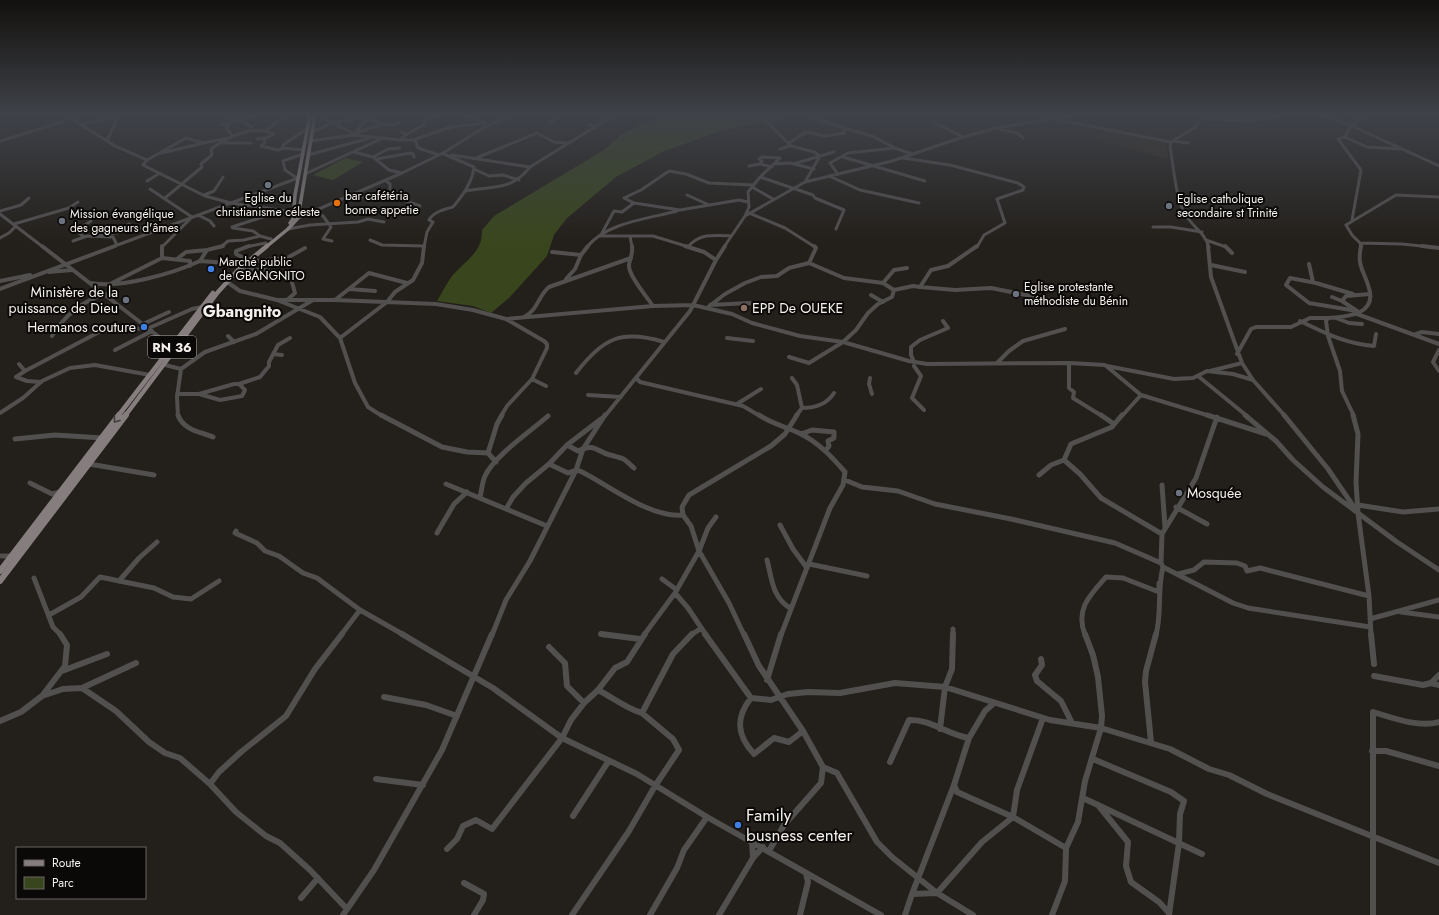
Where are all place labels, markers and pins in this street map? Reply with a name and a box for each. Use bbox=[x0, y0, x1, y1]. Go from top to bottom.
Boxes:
marker: Eglise du christianisme céleste bbox=[263, 180, 273, 190]
place label: bar cafétéria bonne appetie bbox=[345, 187, 419, 219]
place label: Eglise du christianisme céleste bbox=[216, 189, 320, 221]
place label: Eglise catholique secondaire st Trinité bbox=[1177, 190, 1278, 222]
marker: bar cafétéria bonne appetie bbox=[332, 198, 342, 208]
marker: Eglise catholique secondaire st Trinité bbox=[1164, 201, 1174, 211]
place label: Mission évangélique des gagneurs d'âmes bbox=[70, 205, 179, 237]
marker: Mission évangélique des gagneurs d'âmes bbox=[57, 216, 67, 226]
place label: Marché public de GBANGNITO bbox=[219, 253, 305, 285]
marker: Marché public de GBANGNITO bbox=[206, 264, 216, 274]
place label: Eglise protestante méthodiste du Bénin bbox=[1024, 278, 1128, 310]
place label: Ministère de la puissance de Dieu bbox=[8, 282, 118, 318]
marker: Eglise protestante méthodiste du Bénin bbox=[1011, 289, 1021, 299]
marker: Ministère de la puissance de Dieu bbox=[121, 295, 131, 305]
place label: EPP De OUEKE bbox=[752, 298, 843, 318]
marker: EPP De OUEKE bbox=[739, 303, 749, 313]
place label: Hermanos couture bbox=[27, 317, 136, 337]
marker: Hermanos couture bbox=[139, 322, 149, 332]
place label: Mosquée bbox=[1187, 483, 1241, 503]
marker: Mosquée bbox=[1174, 488, 1184, 498]
place label: Family busness center bbox=[746, 803, 853, 847]
marker: Family busness center bbox=[733, 820, 743, 830]

